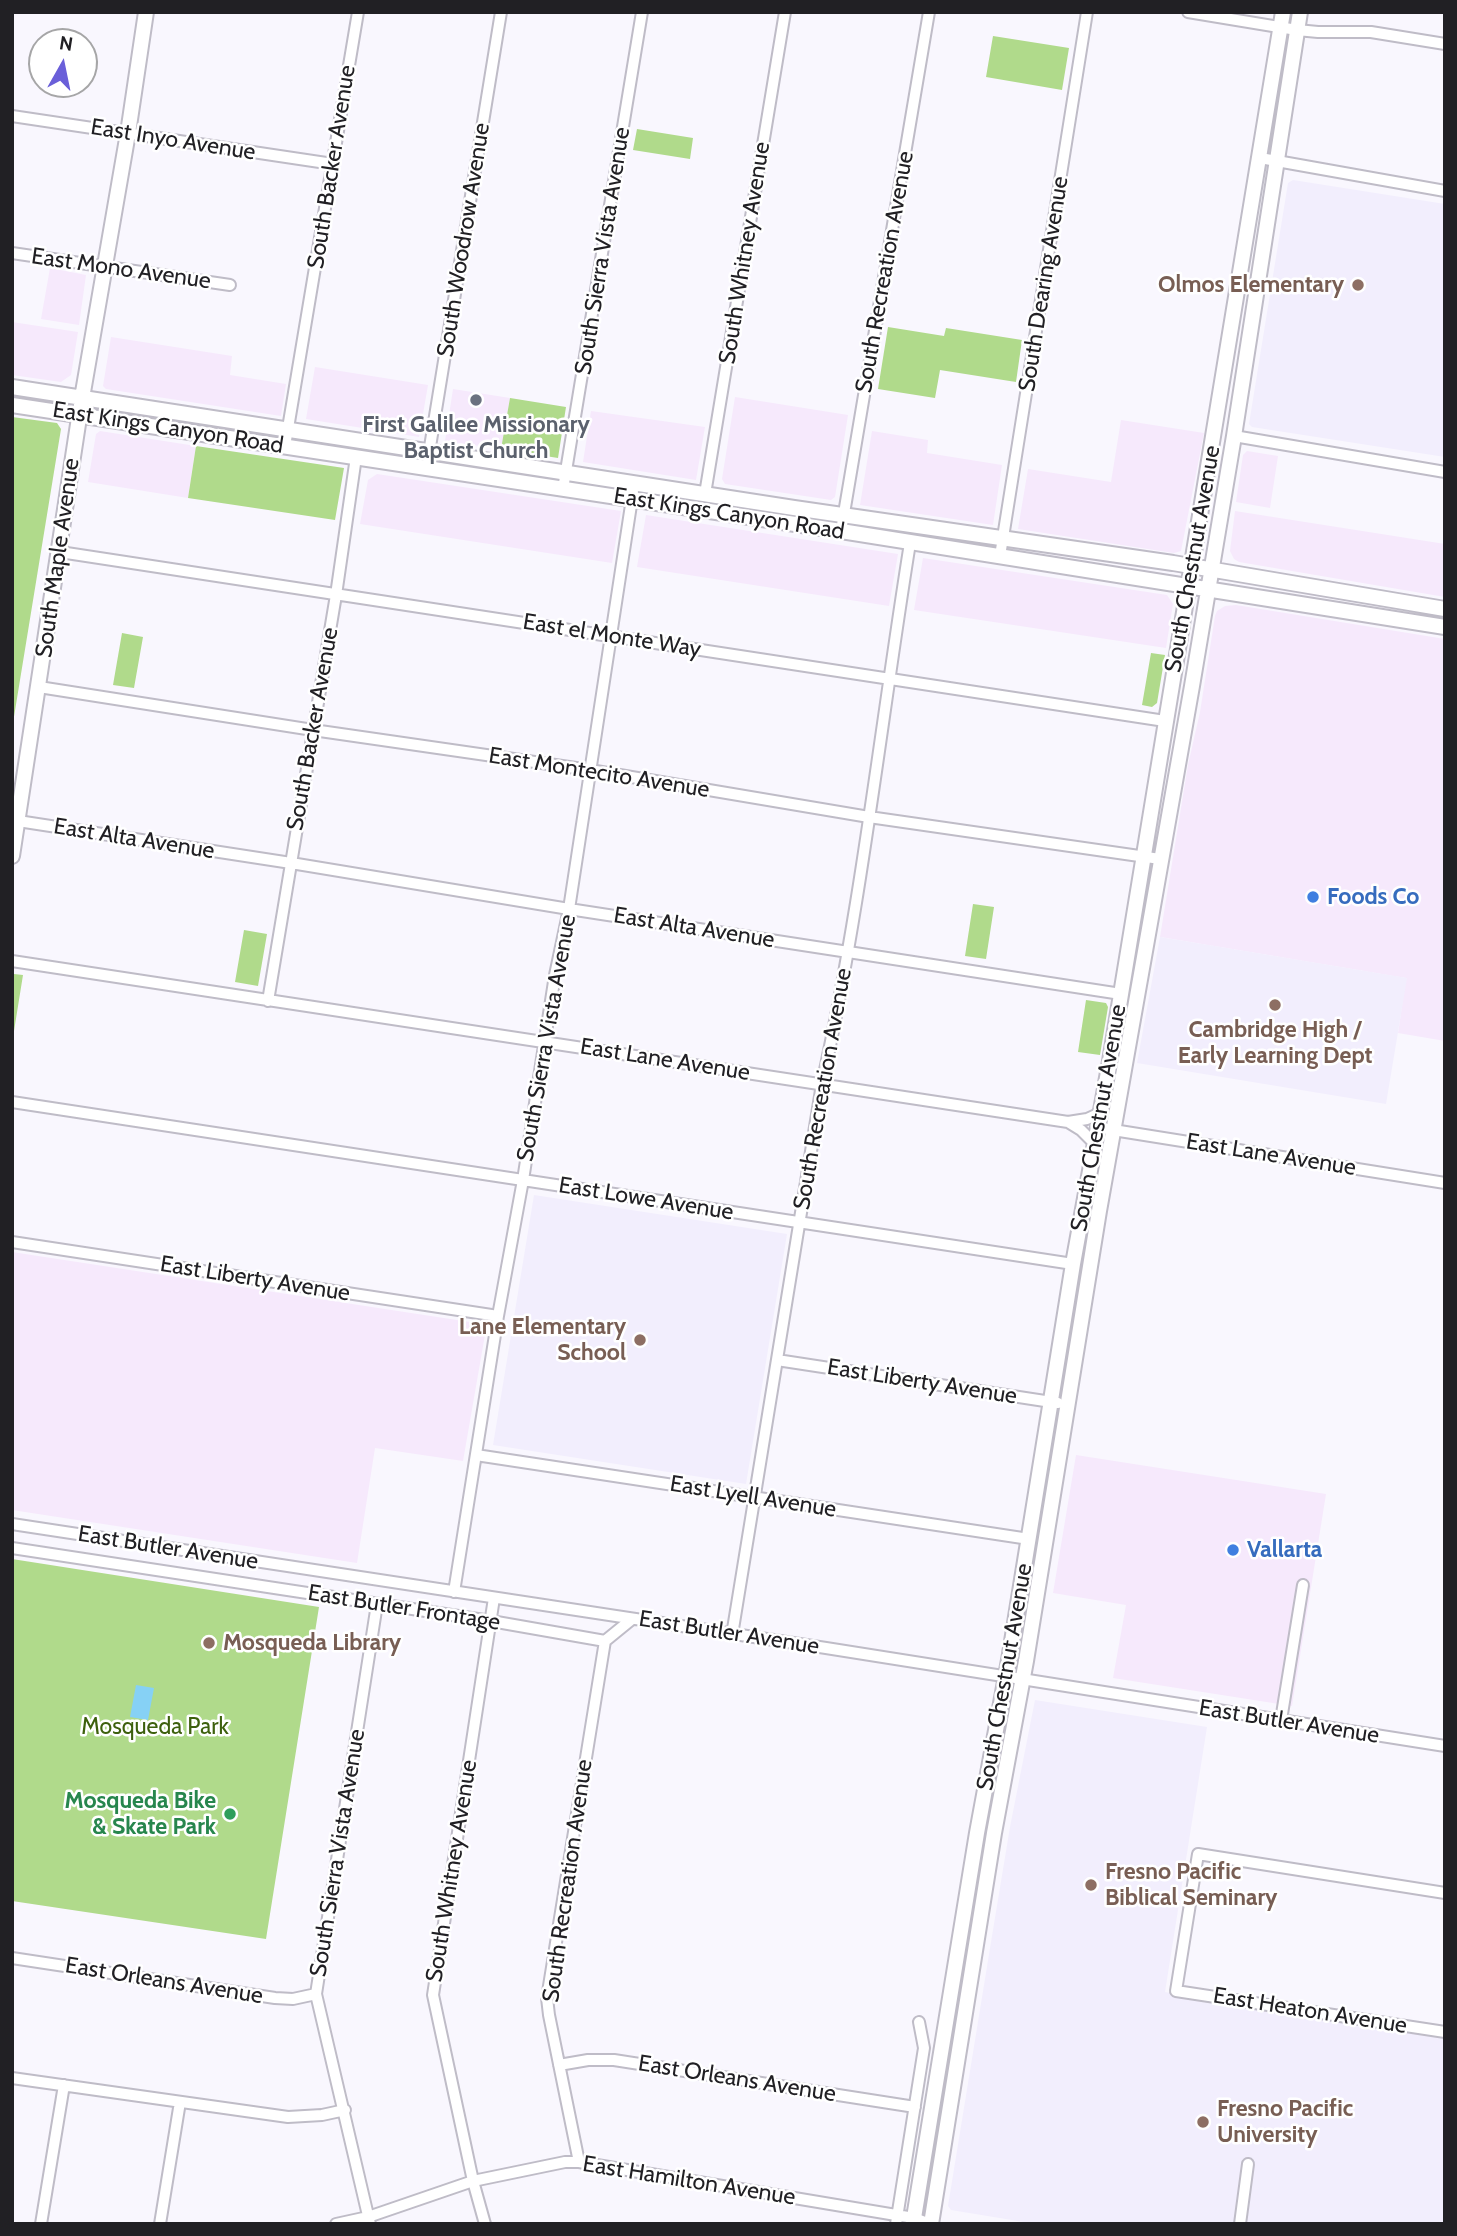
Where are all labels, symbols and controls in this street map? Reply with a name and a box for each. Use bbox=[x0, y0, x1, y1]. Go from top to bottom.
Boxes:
north arrow bbox=[28, 28, 98, 98]
text: N bbox=[58, 31, 74, 56]
street label: South Backer Avenue bbox=[302, 63, 362, 271]
street label: East Inyo Avenue bbox=[89, 113, 257, 167]
street label: South Woodrow Avenue bbox=[432, 121, 496, 359]
street label: South Sierra Vista Avenue bbox=[570, 125, 636, 377]
street label: South Whitney Avenue bbox=[714, 140, 776, 366]
street label: South Recreation Avenue bbox=[850, 149, 920, 395]
street label: South Dearing Avenue bbox=[1013, 174, 1075, 394]
street label: East Mono Avenue bbox=[30, 243, 212, 295]
place label: Olmos Elementary bbox=[1158, 271, 1344, 299]
marker: Olmos Elementary bbox=[1350, 277, 1366, 293]
marker: First Galilee Missionary Baptist Church bbox=[468, 392, 484, 408]
street label: East Kings Canyon Road bbox=[51, 396, 285, 460]
place label: First Galilee Missionary Baptist Church bbox=[362, 411, 590, 465]
street label: South Chestnut Avenue bbox=[1159, 443, 1227, 675]
street label: South Maple Avenue bbox=[30, 457, 86, 659]
street label: East Kings Canyon Road bbox=[612, 482, 846, 546]
street label: East el Monte Way bbox=[521, 608, 703, 664]
street label: South Backer Avenue bbox=[282, 625, 344, 833]
street label: East Montecito Avenue bbox=[487, 742, 711, 804]
street label: East Alta Avenue bbox=[52, 813, 216, 865]
place label: Foods Co bbox=[1327, 883, 1419, 911]
marker: Foods Co bbox=[1305, 889, 1321, 905]
street label: East Alta Avenue bbox=[612, 902, 776, 954]
street label: South Sierra Vista Avenue bbox=[512, 912, 582, 1164]
street label: South Recreation Avenue bbox=[788, 966, 858, 1212]
marker: Cambridge High / Early Learning Dept bbox=[1267, 997, 1283, 1013]
street label: South Chestnut Avenue bbox=[1065, 1002, 1133, 1234]
place label: Cambridge High / Early Learning Dept bbox=[1178, 1016, 1372, 1070]
street label: East Lane Avenue bbox=[578, 1033, 752, 1087]
street label: East Lane Avenue bbox=[1184, 1128, 1358, 1182]
street label: East Lowe Avenue bbox=[557, 1172, 735, 1226]
street label: East Liberty Avenue bbox=[158, 1250, 352, 1308]
place label: Lane Elementary School bbox=[459, 1313, 626, 1367]
marker: Lane Elementary School bbox=[632, 1332, 648, 1348]
street label: East Liberty Avenue bbox=[825, 1353, 1019, 1411]
street label: East Lyell Avenue bbox=[668, 1470, 838, 1524]
street label: East Butler Avenue bbox=[76, 1520, 260, 1576]
place label: Vallarta bbox=[1247, 1536, 1322, 1564]
marker: Vallarta bbox=[1225, 1542, 1241, 1558]
street label: South Chestnut Avenue bbox=[971, 1561, 1039, 1793]
street label: East Butler Frontage bbox=[306, 1579, 502, 1637]
street label: East Butler Avenue bbox=[637, 1605, 821, 1661]
place label: Mosqueda Library bbox=[223, 1629, 401, 1657]
marker: Mosqueda Library bbox=[201, 1635, 217, 1651]
street label: East Butler Avenue bbox=[1197, 1694, 1381, 1750]
park label: Mosqueda Park bbox=[81, 1713, 229, 1741]
street label: South Sierra Vista Avenue bbox=[305, 1727, 371, 1979]
street label: South Whitney Avenue bbox=[421, 1758, 483, 1984]
street label: South Recreation Avenue bbox=[537, 1758, 599, 2004]
place label: Mosqueda Bike & Skate Park bbox=[65, 1787, 216, 1841]
marker: Mosqueda Bike & Skate Park bbox=[222, 1806, 238, 1822]
place label: Fresno Pacific Biblical Seminary bbox=[1105, 1858, 1277, 1912]
marker: Fresno Pacific Biblical Seminary bbox=[1083, 1877, 1099, 1893]
street label: East Orleans Avenue bbox=[63, 1952, 265, 2010]
street label: East Heaton Avenue bbox=[1211, 1982, 1409, 2040]
street label: East Orleans Avenue bbox=[636, 2050, 838, 2108]
place label: Fresno Pacific University bbox=[1217, 2095, 1353, 2149]
marker: Fresno Pacific University bbox=[1195, 2114, 1211, 2130]
street label: East Hamilton Avenue bbox=[581, 2151, 797, 2211]

